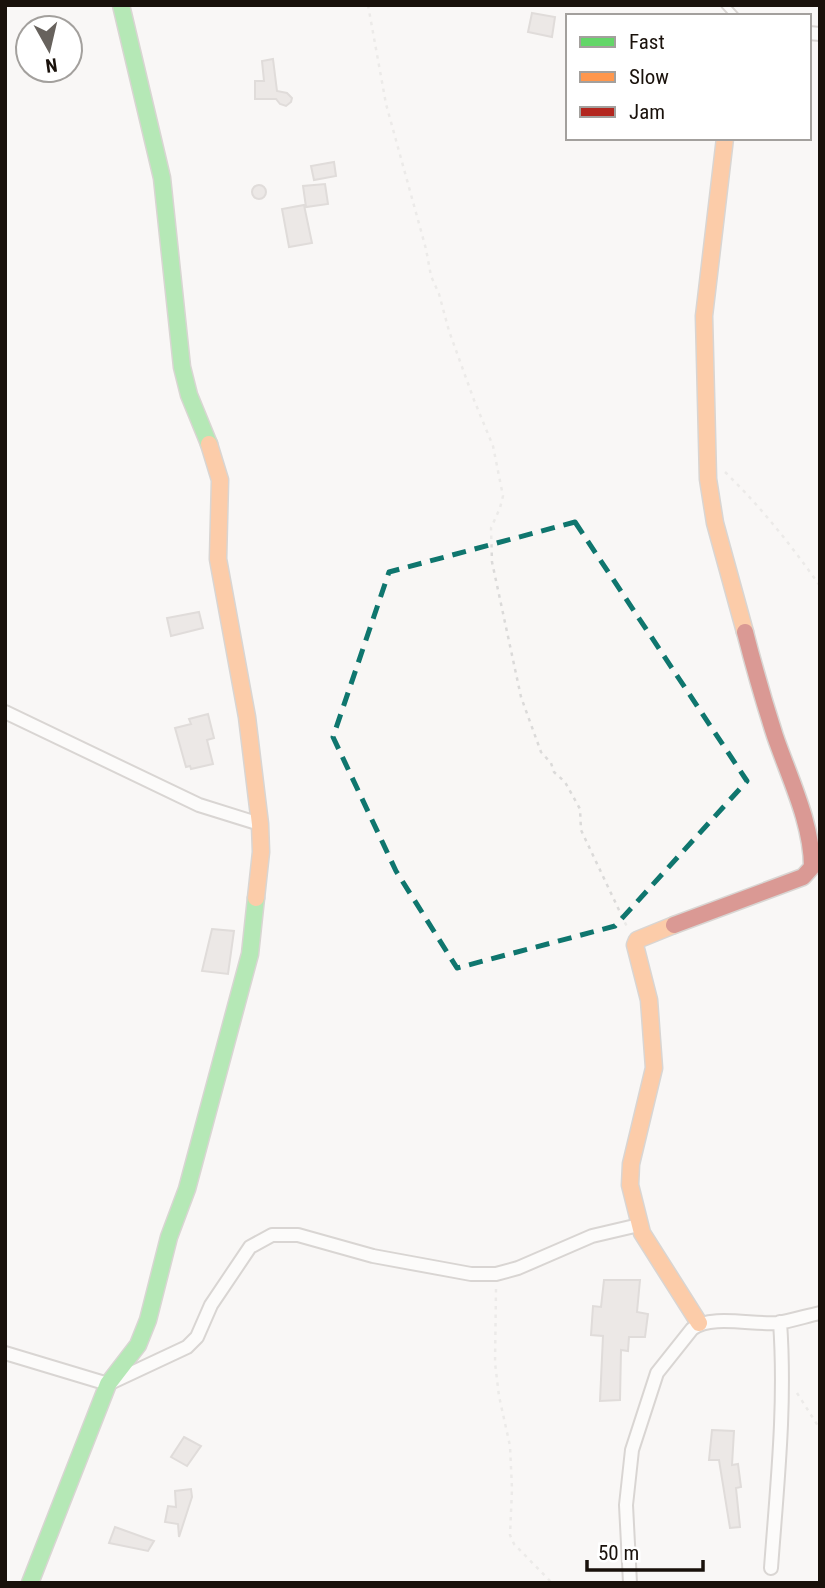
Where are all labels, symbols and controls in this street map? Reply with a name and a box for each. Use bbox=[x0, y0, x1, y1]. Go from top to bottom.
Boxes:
north arrow bbox=[14, 14, 84, 84]
legend bbox=[566, 14, 811, 140]
text: Fast bbox=[629, 30, 665, 54]
text: N bbox=[44, 53, 59, 78]
text: Slow bbox=[629, 65, 669, 89]
text: Jam bbox=[629, 100, 665, 124]
scale bar bbox=[587, 1528, 702, 1572]
text: 50 m bbox=[598, 1541, 639, 1565]

